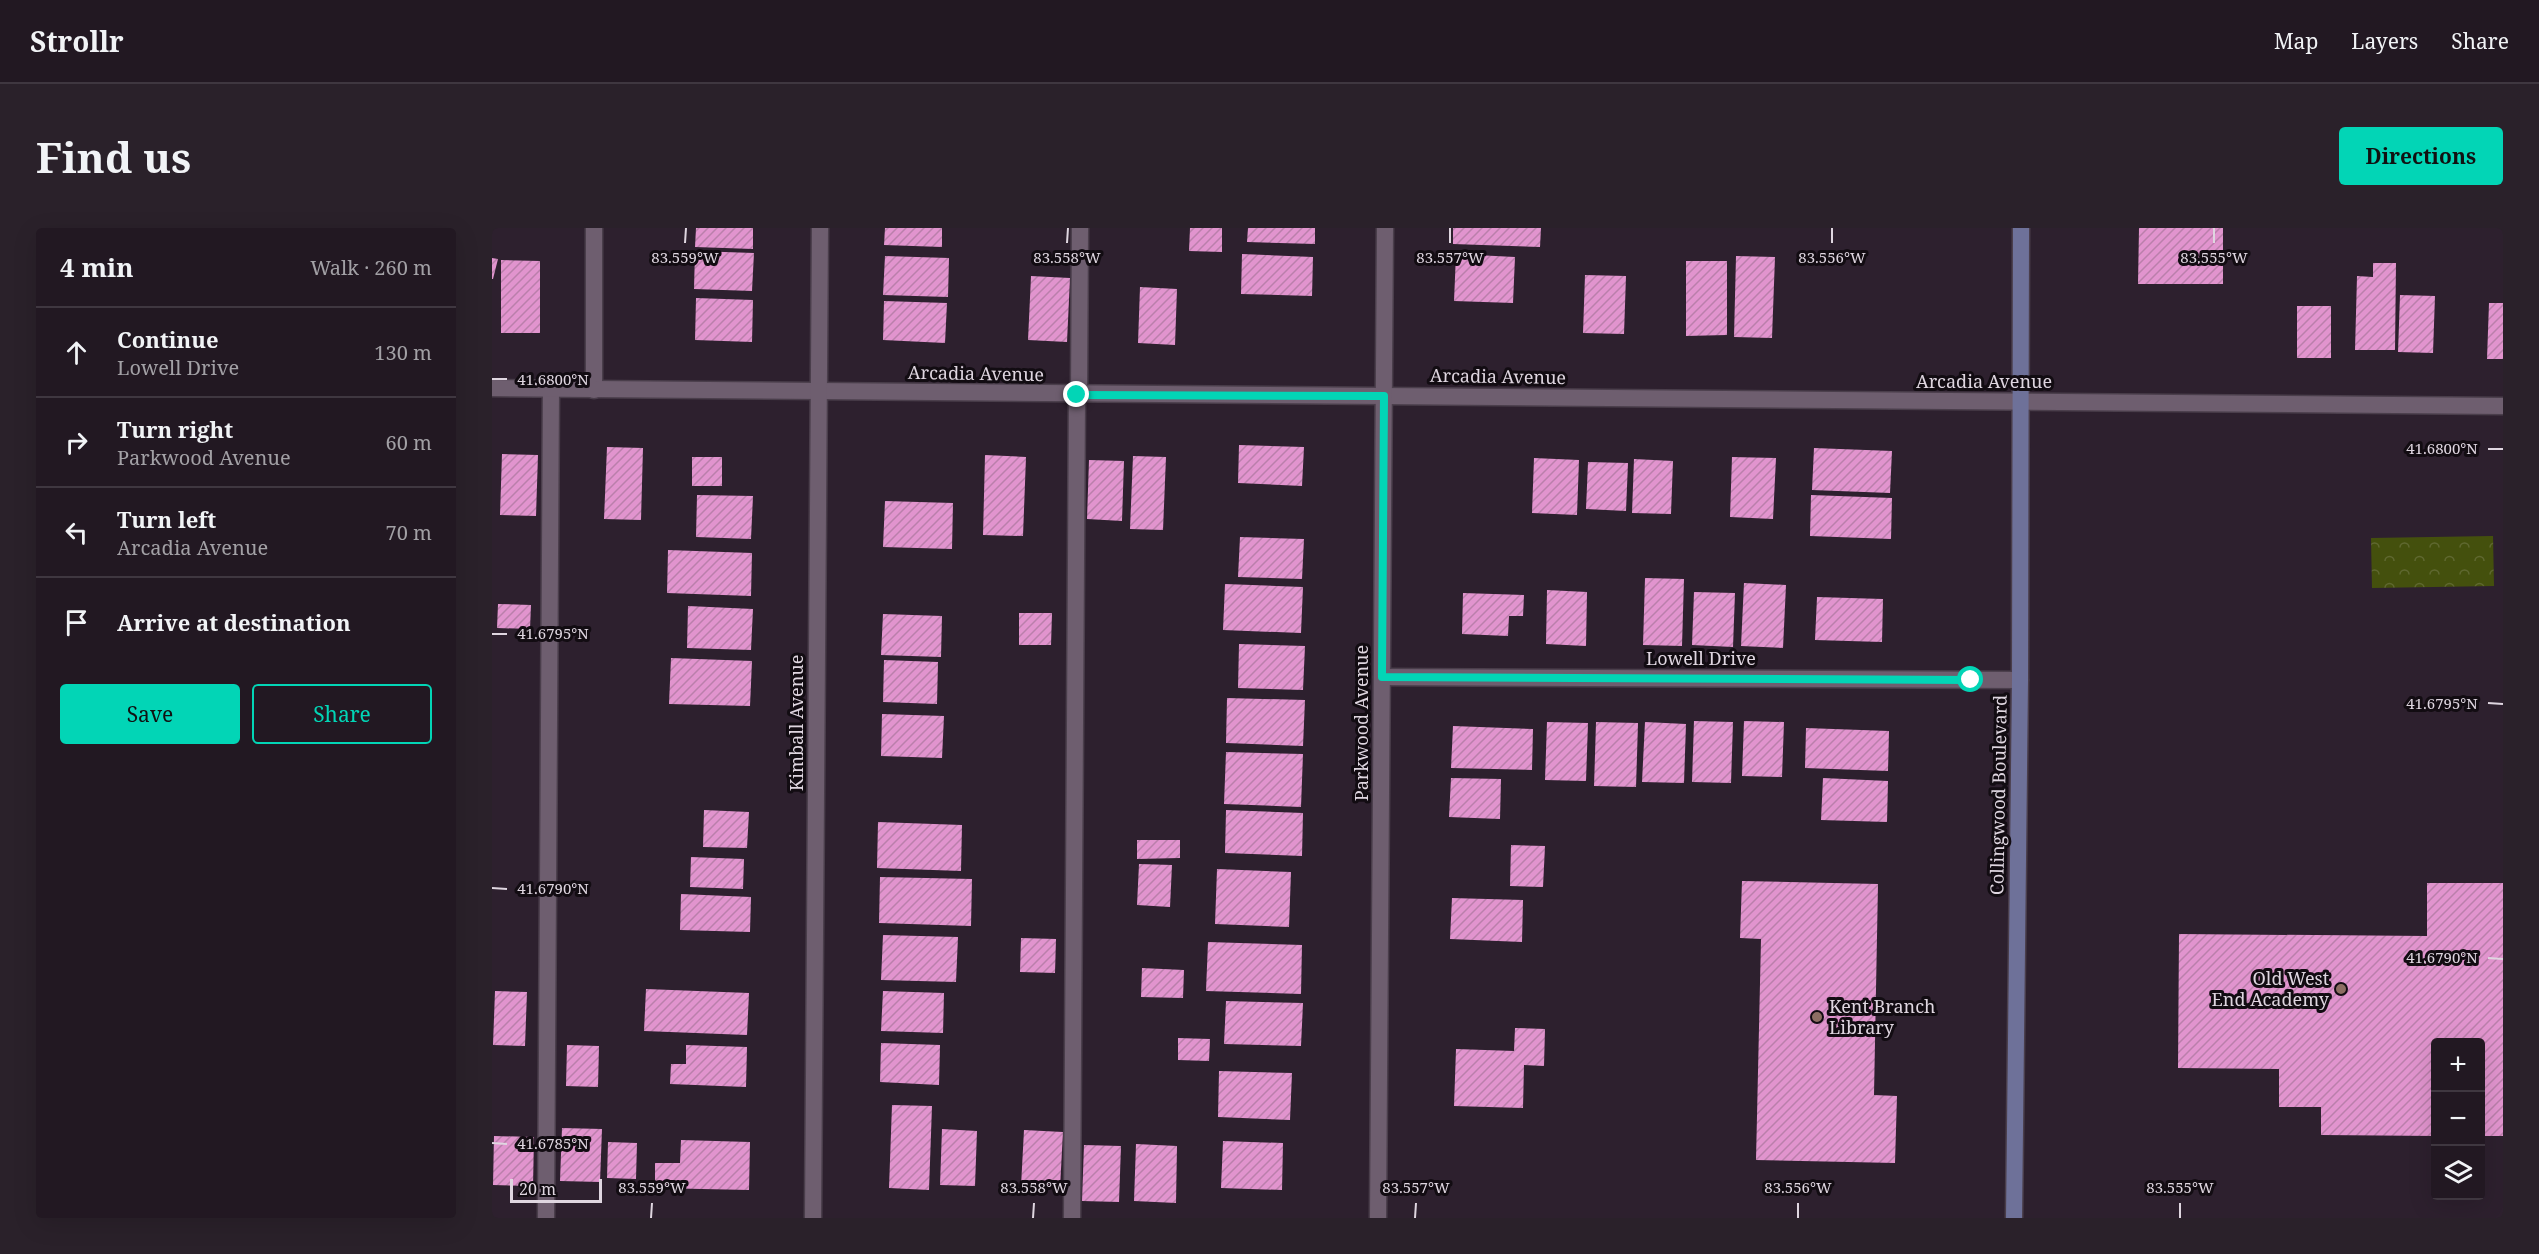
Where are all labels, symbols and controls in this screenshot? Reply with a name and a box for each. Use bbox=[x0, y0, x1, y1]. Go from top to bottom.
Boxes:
text: Strollr bbox=[30, 22, 124, 60]
text: Map bbox=[2274, 27, 2318, 55]
text: Layers bbox=[2351, 27, 2418, 55]
text: Share bbox=[2451, 27, 2509, 55]
button: Directions bbox=[2339, 127, 2503, 185]
text: Find us bbox=[36, 128, 191, 185]
text: 83.559°W bbox=[651, 247, 719, 267]
text: 83.558°W bbox=[1033, 247, 1101, 267]
text: 83.557°W bbox=[1416, 247, 1484, 267]
text: 83.556°W bbox=[1798, 247, 1866, 267]
text: 83.555°W bbox=[2180, 247, 2248, 267]
text: 4 min bbox=[60, 249, 134, 285]
text: Walk · 260 m bbox=[310, 254, 432, 281]
text: Continue bbox=[117, 324, 219, 354]
icon: ahead bbox=[60, 336, 93, 369]
text: 130 m bbox=[374, 339, 432, 366]
text: Lowell Drive bbox=[117, 354, 239, 381]
street label: Arcadia Avenue bbox=[908, 360, 1044, 386]
street label: Arcadia Avenue bbox=[1430, 363, 1566, 389]
text: 41.6800°N bbox=[517, 369, 589, 389]
street label: Arcadia Avenue bbox=[1916, 369, 2052, 393]
route end bbox=[1063, 381, 1089, 407]
text: Turn right bbox=[117, 414, 233, 444]
icon: right bbox=[60, 426, 93, 459]
text: 60 m bbox=[386, 429, 432, 456]
text: 41.6800°N bbox=[2406, 438, 2478, 458]
text: Parkwood Avenue bbox=[117, 444, 291, 471]
text: Turn left bbox=[117, 504, 216, 534]
icon: left bbox=[60, 516, 93, 549]
text: 70 m bbox=[386, 519, 432, 546]
text: Arcadia Avenue bbox=[117, 534, 268, 561]
icon: arrive bbox=[60, 606, 93, 639]
text: Arrive at destination bbox=[117, 607, 351, 637]
text: 41.6795°N bbox=[517, 623, 589, 643]
street label: Parkwood Avenue bbox=[1349, 645, 1373, 801]
street label: Lowell Drive bbox=[1646, 646, 1756, 670]
street label: Kimball Avenue bbox=[784, 655, 808, 791]
route start bbox=[1957, 666, 1983, 692]
button: Save bbox=[60, 684, 240, 744]
button: Share bbox=[252, 684, 432, 744]
text: 41.6795°N bbox=[2406, 693, 2478, 713]
street label: Collingwood Boulevard bbox=[1984, 695, 2012, 895]
text: 41.6790°N bbox=[517, 878, 589, 898]
text: 41.6790°N bbox=[2406, 947, 2478, 967]
place label: Old West End Academy bbox=[2212, 966, 2330, 1011]
marker: Old West End Academy bbox=[2334, 982, 2348, 996]
place label: Kent Branch Library bbox=[1829, 994, 1935, 1039]
marker: Kent Branch Library bbox=[1810, 1010, 1824, 1024]
map controls bbox=[2431, 1038, 2485, 1200]
button: + bbox=[2431, 1038, 2485, 1092]
button: − bbox=[2431, 1092, 2485, 1146]
text: 41.6785°N bbox=[517, 1133, 589, 1153]
button: layers bbox=[2431, 1146, 2485, 1200]
scale bar bbox=[510, 1176, 602, 1204]
text: 83.559°W bbox=[618, 1177, 686, 1197]
text: 83.558°W bbox=[1000, 1177, 1068, 1197]
text: 83.557°W bbox=[1382, 1177, 1450, 1197]
text: 83.556°W bbox=[1764, 1177, 1832, 1197]
text: 83.555°W bbox=[2146, 1177, 2214, 1197]
text: 20 m bbox=[519, 1178, 556, 1200]

